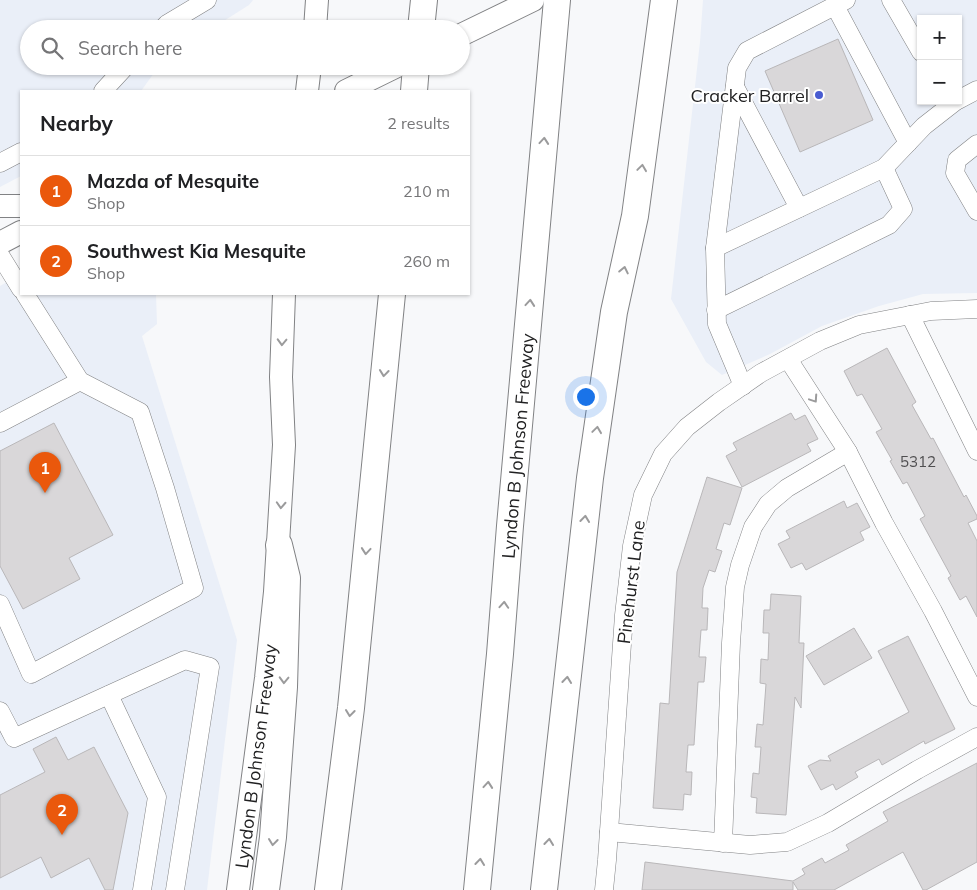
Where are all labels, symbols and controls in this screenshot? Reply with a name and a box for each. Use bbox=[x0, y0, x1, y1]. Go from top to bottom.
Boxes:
map controls bbox=[917, 15, 962, 105]
button: + bbox=[917, 15, 962, 60]
search box bbox=[20, 20, 470, 75]
icon: search bbox=[38, 34, 66, 62]
text: Search here bbox=[78, 36, 182, 60]
button: − bbox=[917, 60, 962, 105]
place label: Cracker Barrel bbox=[690, 84, 809, 107]
marker: Cracker Barrel bbox=[813, 89, 825, 101]
text: Nearby bbox=[40, 110, 113, 136]
text: 2 results bbox=[387, 113, 450, 133]
one-way arrow bbox=[538, 137, 549, 145]
one-way arrow bbox=[636, 164, 647, 172]
text: Mazda of Mesquite bbox=[87, 169, 259, 193]
text: 1 bbox=[51, 181, 61, 201]
text: 210 m bbox=[403, 181, 450, 201]
text: Shop bbox=[87, 193, 125, 213]
text: Southwest Kia Mesquite bbox=[87, 239, 306, 263]
text: 2 bbox=[51, 251, 61, 271]
text: 260 m bbox=[403, 251, 450, 271]
text: Shop bbox=[87, 263, 125, 283]
one-way arrow bbox=[618, 266, 628, 274]
one-way arrow bbox=[524, 299, 535, 307]
street label: Lyndon B Johnson Freeway bbox=[496, 332, 539, 559]
one-way arrow bbox=[277, 339, 287, 347]
one-way arrow bbox=[378, 369, 389, 377]
your location bbox=[573, 384, 599, 410]
one-way arrow bbox=[808, 393, 817, 402]
one-way arrow bbox=[591, 426, 601, 435]
pin: 1 bbox=[29, 452, 61, 493]
house number: 5312 bbox=[900, 452, 936, 471]
one-way arrow bbox=[276, 501, 287, 509]
one-way arrow bbox=[579, 514, 590, 522]
street label: Pinehurst Lane bbox=[612, 519, 650, 645]
one-way arrow bbox=[360, 548, 371, 556]
one-way arrow bbox=[498, 601, 509, 609]
street label: Lyndon B Johnson Freeway bbox=[229, 642, 281, 870]
one-way arrow bbox=[278, 676, 289, 684]
one-way arrow bbox=[561, 676, 572, 684]
one-way arrow bbox=[345, 709, 356, 717]
one-way arrow bbox=[482, 780, 493, 788]
pin: 2 bbox=[46, 794, 78, 835]
one-way arrow bbox=[543, 837, 554, 845]
one-way arrow bbox=[268, 838, 279, 846]
one-way arrow bbox=[474, 857, 485, 865]

